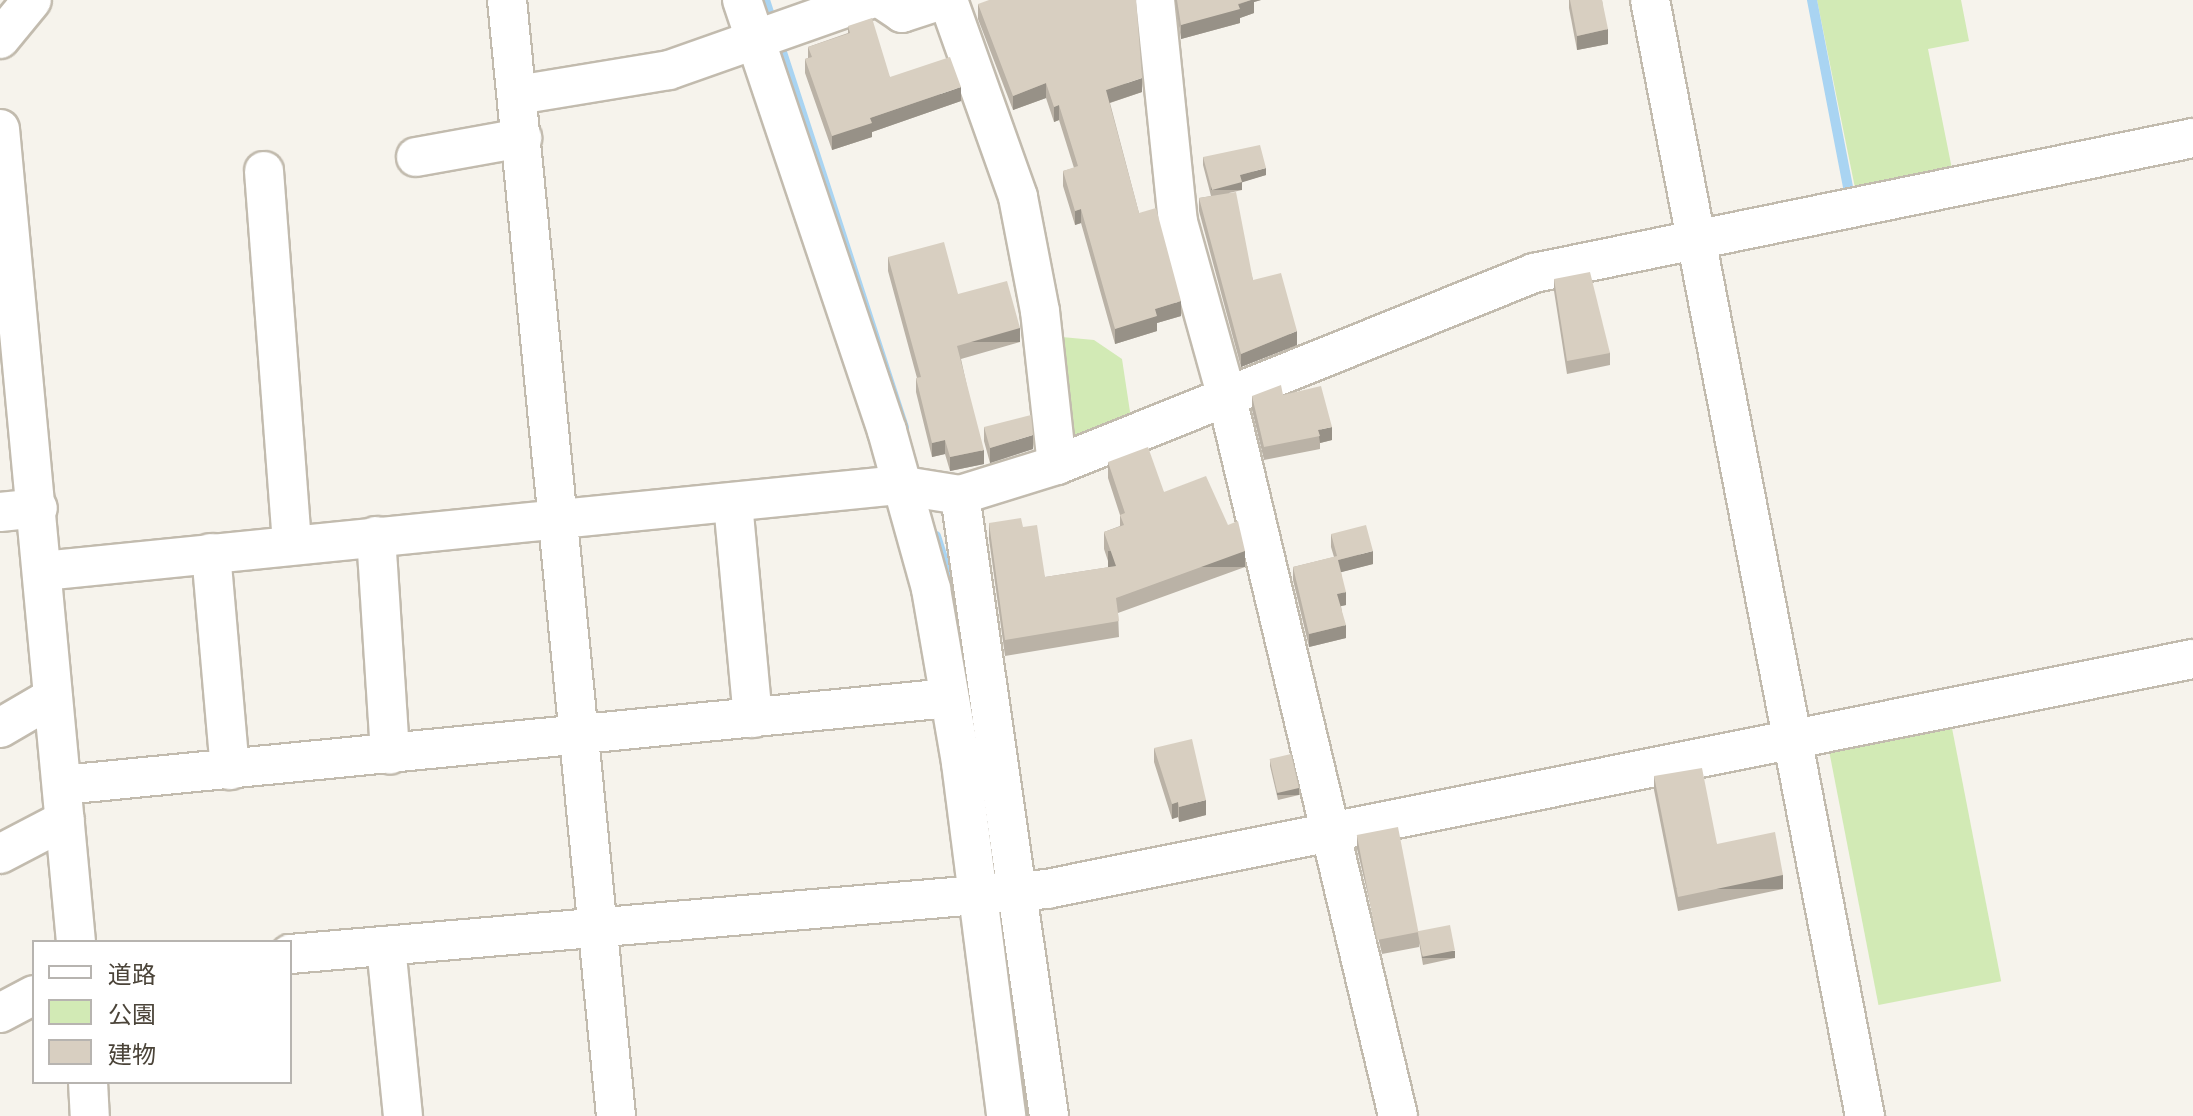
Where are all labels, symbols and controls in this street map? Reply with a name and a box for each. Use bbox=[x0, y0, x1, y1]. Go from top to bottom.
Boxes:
legend bbox=[32, 940, 292, 1084]
text: 道路 bbox=[108, 960, 156, 988]
text: 公園 bbox=[108, 1000, 156, 1028]
text: 建物 bbox=[108, 1040, 156, 1068]

